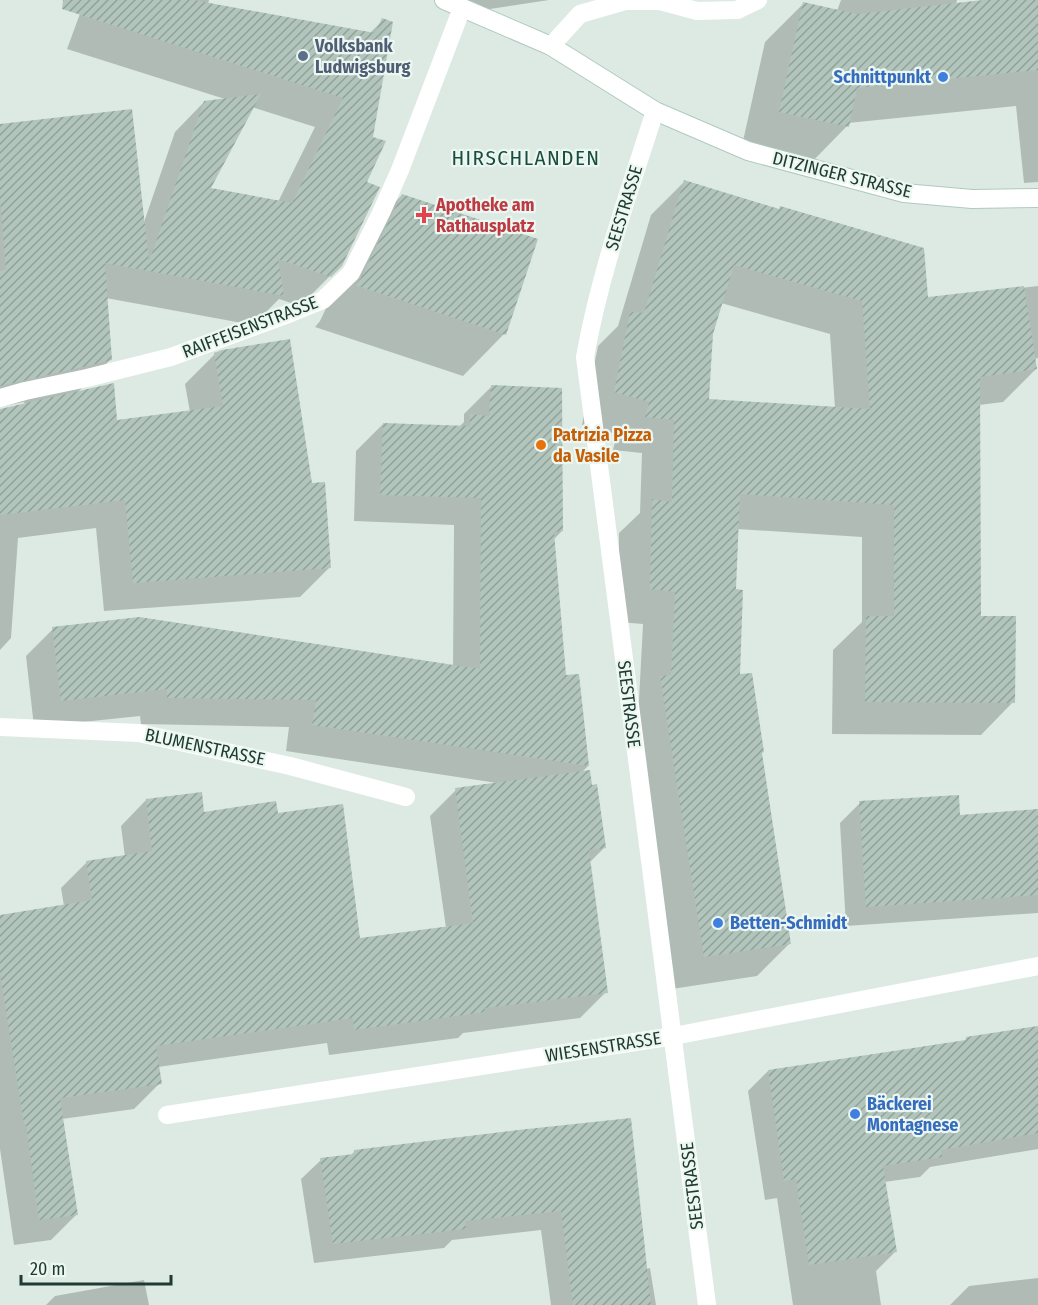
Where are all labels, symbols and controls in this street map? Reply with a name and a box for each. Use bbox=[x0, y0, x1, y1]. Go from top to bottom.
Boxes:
place label: Volksbank Ludwigsburg bbox=[314, 35, 410, 78]
marker: Volksbank Ludwigsburg bbox=[296, 49, 310, 63]
place label: Schnittpunkt bbox=[834, 66, 932, 88]
marker: Schnittpunkt bbox=[936, 70, 950, 84]
district label: HIRSCHLANDEN bbox=[451, 145, 601, 171]
street label: DITZINGER STRASSE bbox=[770, 147, 914, 203]
street label: SEESTRASSE bbox=[601, 163, 647, 253]
place label: Apotheke am Rathausplatz bbox=[435, 194, 535, 237]
marker: Apotheke am Rathausplatz bbox=[417, 208, 431, 222]
street label: RAIFFEISENSTRASSE bbox=[179, 291, 321, 363]
place label: Patrizia Pizza da Vasile bbox=[553, 424, 652, 467]
marker: Patrizia Pizza da Vasile bbox=[534, 438, 548, 452]
street label: SEESTRASSE bbox=[613, 659, 645, 749]
street label: BLUMENSTRASSE bbox=[143, 724, 267, 770]
place label: Betten-Schmidt bbox=[730, 912, 848, 934]
marker: Betten-Schmidt bbox=[711, 916, 725, 930]
street label: WIESENSTRASSE bbox=[544, 1027, 662, 1067]
place label: Bäckerei Montagnese bbox=[867, 1093, 958, 1136]
marker: Bäckerei Montagnese bbox=[848, 1107, 862, 1121]
street label: SEESTRASSE bbox=[676, 1141, 708, 1231]
scale bar bbox=[21, 1248, 171, 1286]
text: 20 m bbox=[30, 1258, 65, 1280]

